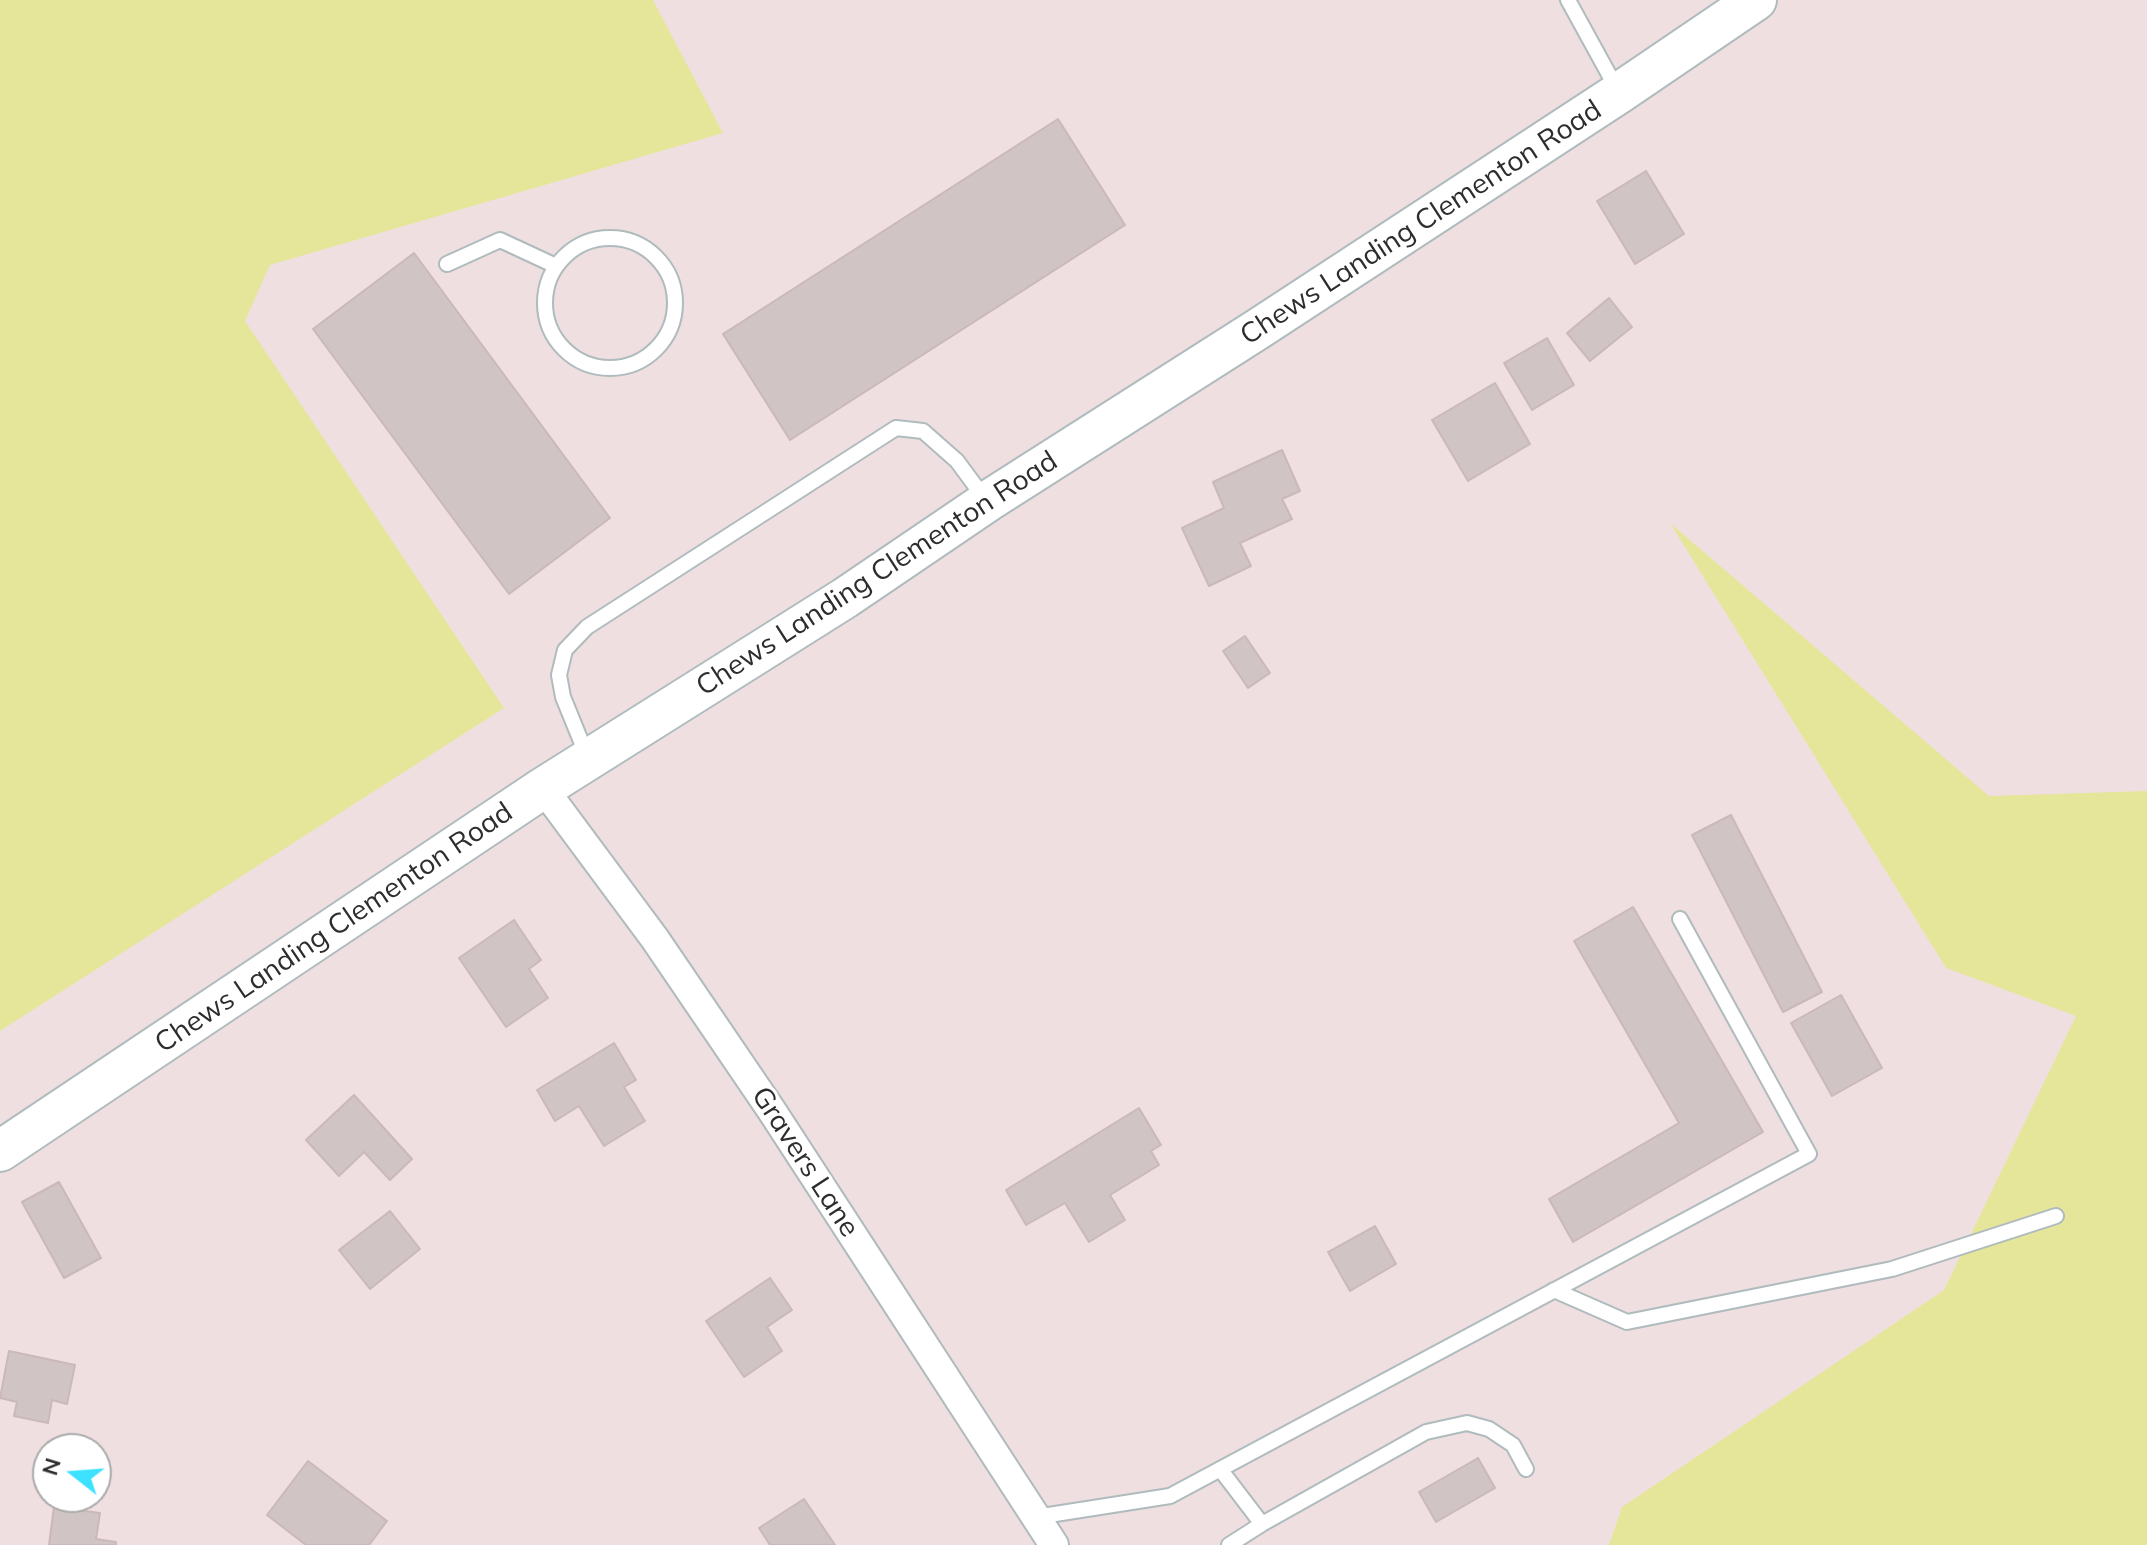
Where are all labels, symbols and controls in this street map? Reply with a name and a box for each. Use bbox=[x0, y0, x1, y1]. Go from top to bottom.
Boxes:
street label: Chews Landing Clementon Road bbox=[1234, 94, 1608, 352]
street label: Chews Landing Clementon Road bbox=[690, 445, 1064, 703]
street label: Chews Landing Clementon Road bbox=[149, 796, 519, 1060]
street label: Gravers Lane bbox=[744, 1081, 866, 1243]
north arrow bbox=[32, 1433, 112, 1513]
text: N bbox=[35, 1455, 67, 1479]

